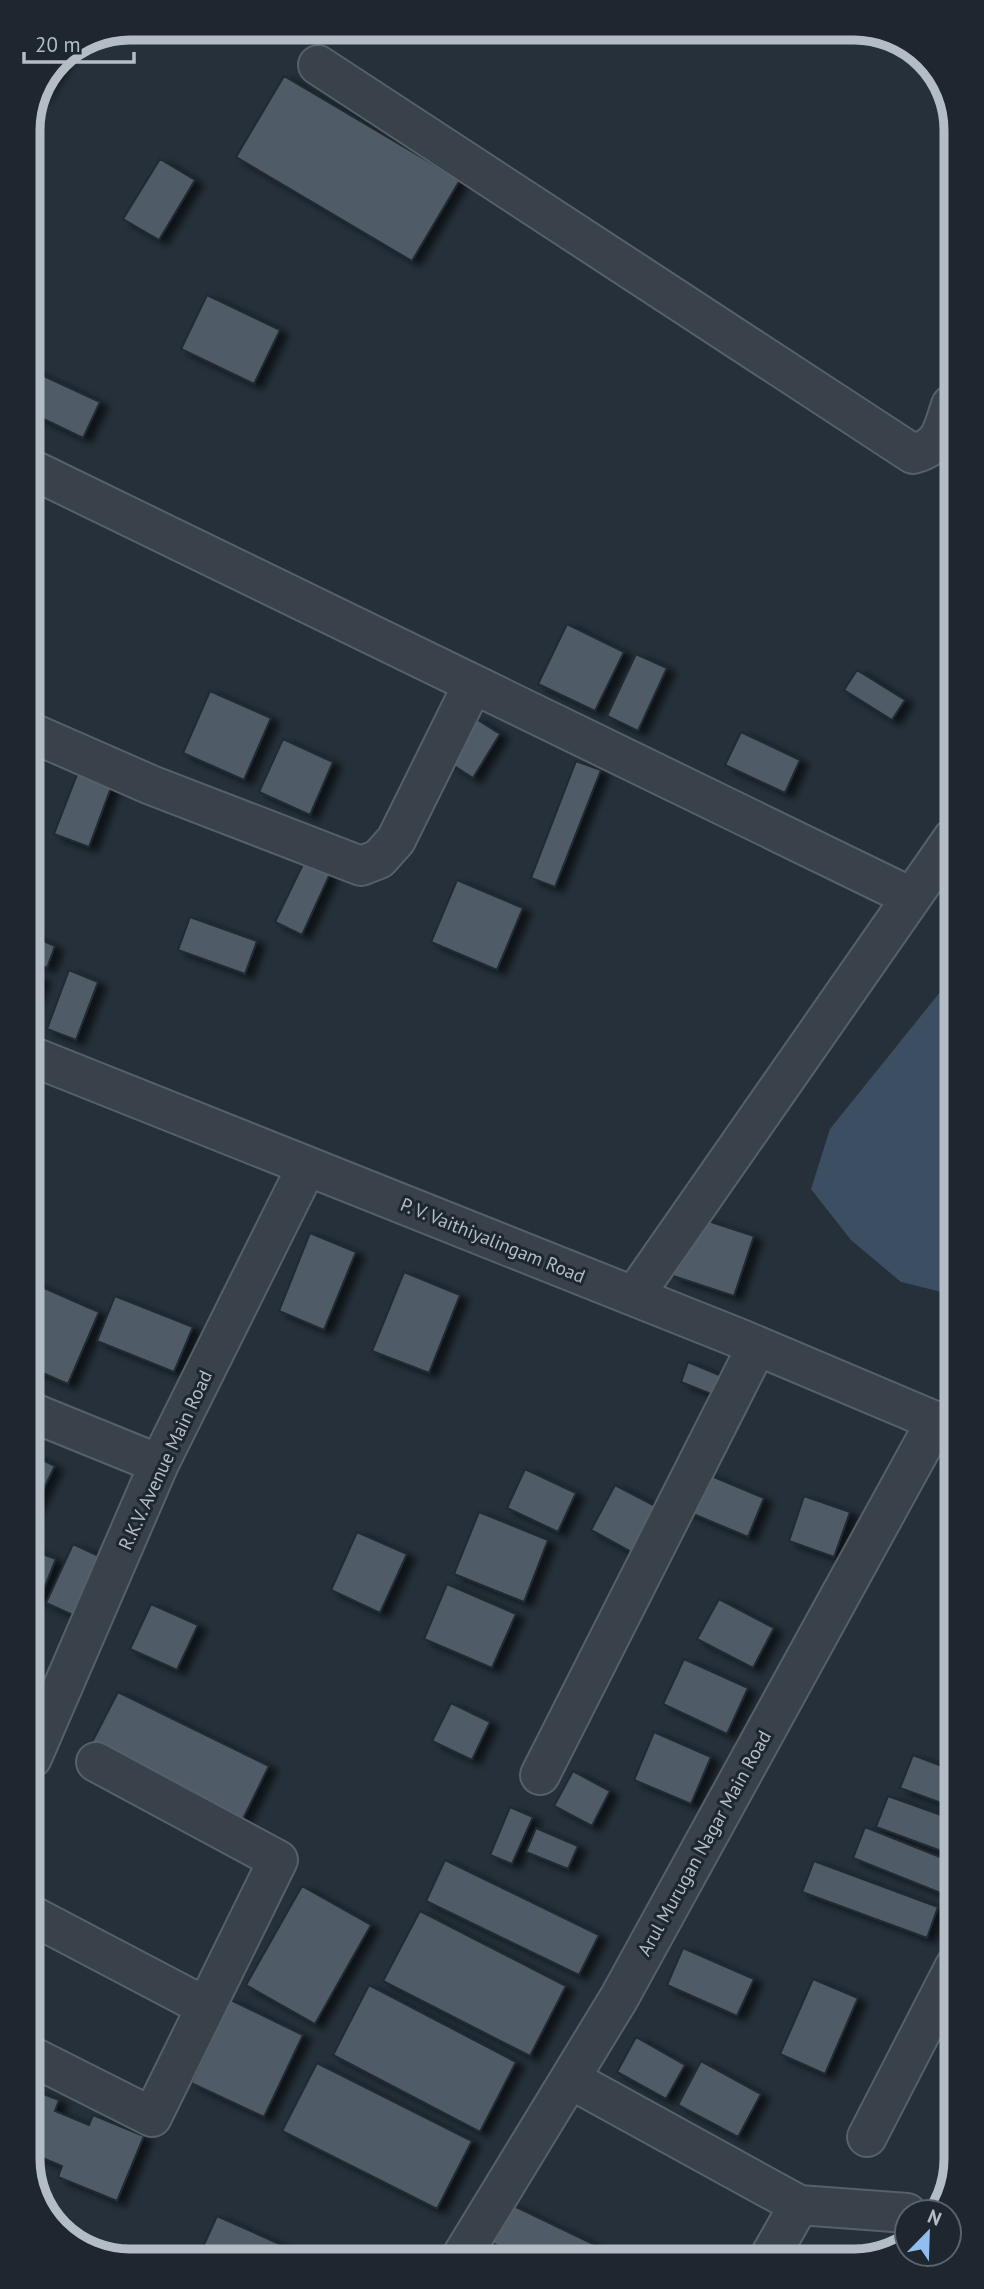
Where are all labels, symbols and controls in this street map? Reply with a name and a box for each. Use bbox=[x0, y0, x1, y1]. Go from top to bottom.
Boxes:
scale bar bbox=[24, 21, 135, 65]
text: 20 m bbox=[35, 31, 81, 58]
street label: P. V. Vaithiyalingam Road bbox=[397, 1192, 589, 1288]
street label: R.K.V. Avenue Main Road bbox=[113, 1366, 217, 1554]
street label: Arul Murugan Nagar Main Road bbox=[632, 1726, 776, 1960]
north arrow bbox=[893, 2198, 963, 2268]
text: N bbox=[924, 2204, 945, 2231]

